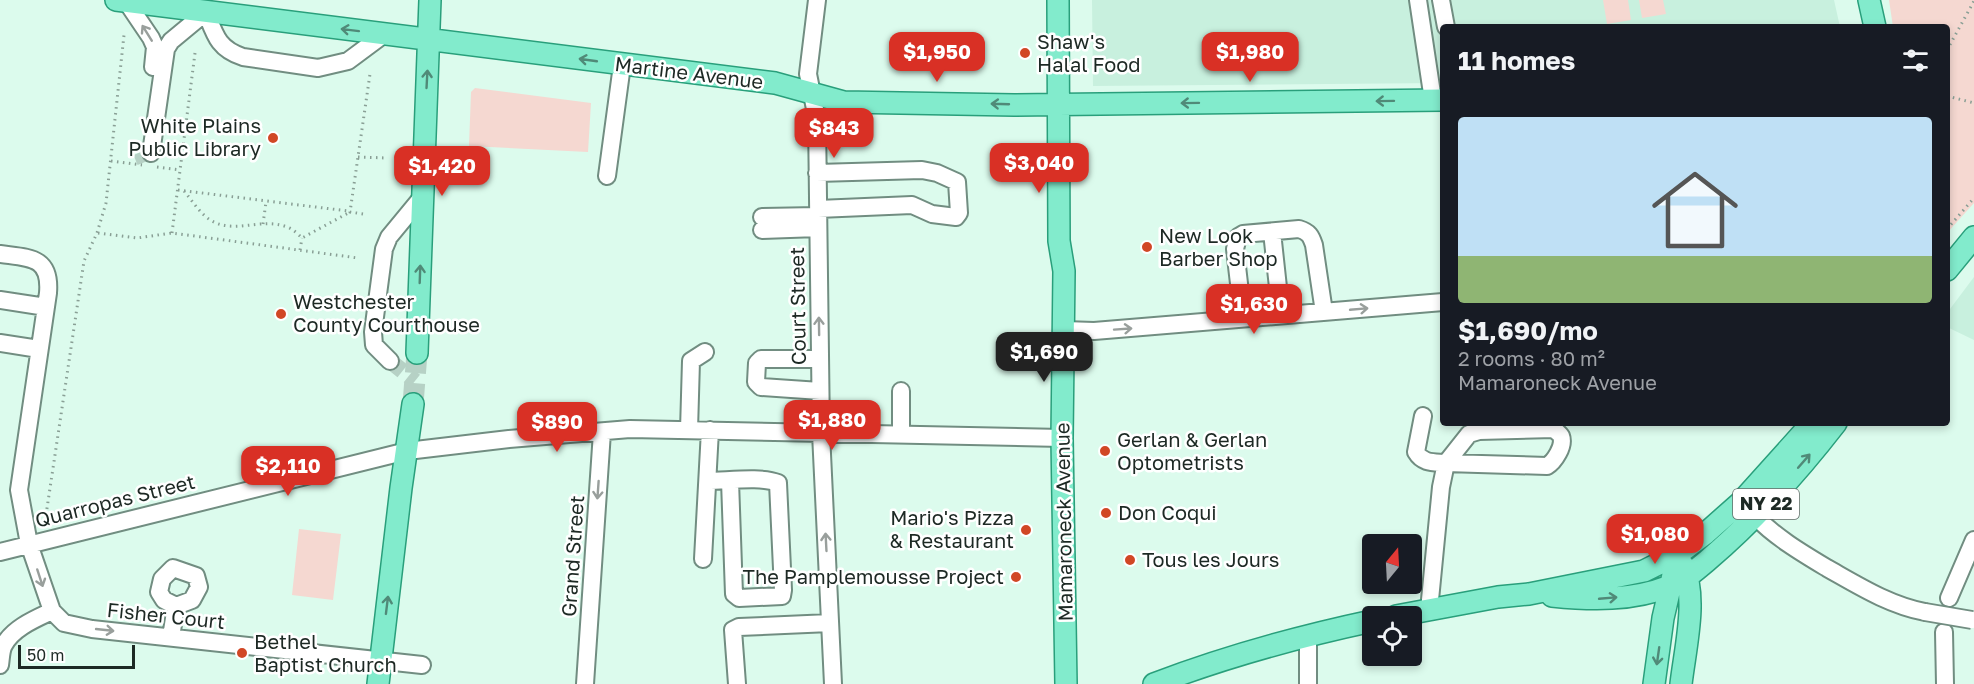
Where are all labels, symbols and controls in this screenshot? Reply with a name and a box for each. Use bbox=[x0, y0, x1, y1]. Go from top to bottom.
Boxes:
one-way arrow bbox=[141, 25, 153, 42]
one-way arrow bbox=[341, 25, 361, 36]
place label: Shaw's Halal Food bbox=[1037, 29, 1141, 76]
pin: $1,950 bbox=[888, 32, 986, 83]
pin: $1,980 bbox=[1201, 32, 1299, 83]
text: $1,950 bbox=[903, 39, 971, 63]
text: $1,980 bbox=[1216, 39, 1284, 63]
icon: filters bbox=[1899, 44, 1932, 77]
text: 11 homes bbox=[1458, 45, 1575, 76]
marker: Shaw's Halal Food bbox=[1018, 46, 1032, 60]
street label: Martine Avenue bbox=[613, 51, 765, 93]
one-way arrow bbox=[579, 54, 598, 65]
one-way arrow bbox=[422, 69, 433, 89]
one-way arrow bbox=[1375, 95, 1395, 107]
one-way arrow bbox=[1180, 97, 1200, 109]
one-way arrow bbox=[990, 99, 1010, 110]
pin: $843 bbox=[798, 108, 870, 159]
place label: White Plains Public Library bbox=[128, 113, 261, 160]
text: $843 bbox=[809, 115, 859, 139]
marker: White Plains Public Library bbox=[266, 131, 280, 145]
pin: $3,040 bbox=[990, 143, 1088, 194]
pin: $1,420 bbox=[393, 146, 491, 197]
text: $3,040 bbox=[1004, 150, 1074, 174]
text: $1,420 bbox=[408, 153, 476, 177]
icon: home bbox=[1641, 156, 1749, 264]
place label: New Look Barber Shop bbox=[1159, 223, 1278, 270]
marker: New Look Barber Shop bbox=[1140, 240, 1154, 254]
street label: Court Street bbox=[784, 247, 810, 365]
one-way arrow bbox=[414, 264, 426, 284]
pin: $1,630 bbox=[1205, 284, 1303, 335]
place label: Westchester County Courthouse bbox=[293, 289, 480, 336]
text: $1,630 bbox=[1220, 291, 1288, 315]
one-way arrow bbox=[1348, 303, 1368, 314]
marker: Westchester County Courthouse bbox=[274, 307, 288, 321]
text: $1,690/mo bbox=[1458, 315, 1598, 346]
one-way arrow bbox=[813, 316, 825, 336]
one-way arrow bbox=[1112, 323, 1132, 334]
pin: $1,690 bbox=[995, 332, 1093, 383]
text: $1,690 bbox=[1010, 339, 1078, 363]
text: 2 rooms · 80 m² bbox=[1458, 346, 1605, 370]
text: Mamaroneck Avenue bbox=[1458, 370, 1657, 394]
pin: $1,880 bbox=[783, 400, 881, 451]
pin: $890 bbox=[521, 402, 593, 453]
text: $1,880 bbox=[798, 407, 866, 431]
text: $890 bbox=[531, 409, 583, 433]
street label: Mamaroneck Avenue bbox=[1049, 422, 1077, 622]
place label: Gerlan & Gerlan Optometrists bbox=[1117, 427, 1267, 474]
marker: Gerlan & Gerlan Optometrists bbox=[1098, 444, 1112, 458]
pin: $2,110 bbox=[239, 446, 337, 497]
text: $2,110 bbox=[255, 453, 321, 477]
one-way arrow bbox=[1797, 454, 1811, 469]
street label: Quarropas Street bbox=[32, 469, 197, 532]
one-way arrow bbox=[593, 479, 604, 499]
road number: NY 22 bbox=[1733, 489, 1799, 519]
street label: Grand Street bbox=[556, 494, 588, 618]
place label: Don Coqui bbox=[1118, 500, 1217, 524]
place label: Mario's Pizza & Restaurant bbox=[890, 505, 1014, 552]
marker: Don Coqui bbox=[1099, 506, 1113, 520]
pin: $1,080 bbox=[1606, 514, 1704, 565]
text: $1,080 bbox=[1621, 521, 1689, 545]
marker: Mario's Pizza & Restaurant bbox=[1019, 523, 1033, 537]
one-way arrow bbox=[820, 532, 831, 552]
north arrow bbox=[1362, 534, 1422, 594]
map controls bbox=[1362, 534, 1422, 666]
place label: Tous les Jours bbox=[1142, 547, 1279, 571]
marker: Tous les Jours bbox=[1123, 553, 1137, 567]
place label: The Pamplemousse Project bbox=[743, 564, 1004, 588]
one-way arrow bbox=[36, 568, 47, 587]
marker: The Pamplemousse Project bbox=[1009, 570, 1023, 584]
one-way arrow bbox=[1598, 592, 1618, 603]
one-way arrow bbox=[382, 596, 393, 615]
street label: Fisher Court bbox=[106, 597, 226, 633]
button: locate bbox=[1362, 606, 1422, 666]
one-way arrow bbox=[94, 625, 114, 636]
place label: Bethel Baptist Church bbox=[254, 629, 397, 676]
scale bar bbox=[18, 642, 135, 670]
text: 50 m bbox=[27, 645, 64, 665]
one-way arrow bbox=[1652, 645, 1663, 665]
marker: Bethel Baptist Church bbox=[235, 646, 249, 660]

